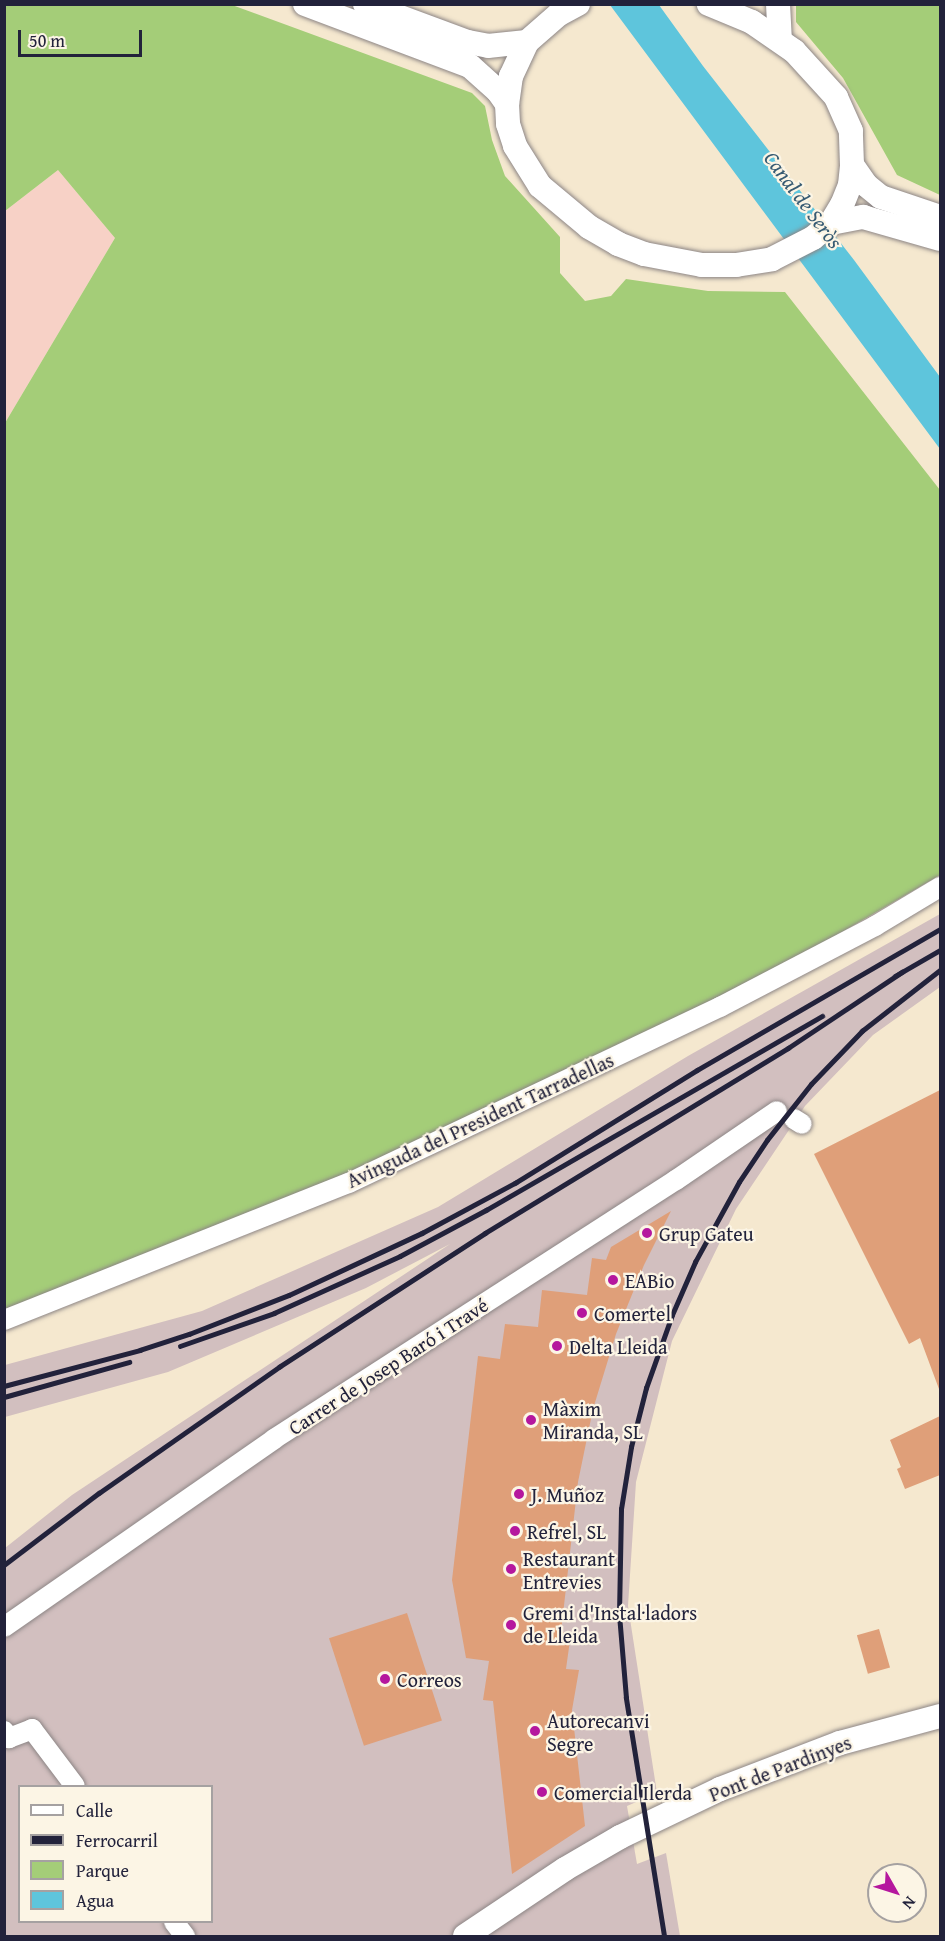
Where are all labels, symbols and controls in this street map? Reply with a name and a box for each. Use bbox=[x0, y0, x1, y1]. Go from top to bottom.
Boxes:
scale bar bbox=[21, 18, 146, 56]
text: 50 m bbox=[29, 27, 65, 54]
water label: Canal de Seròs bbox=[758, 147, 848, 253]
street label: Avinguda del President Tarradellas bbox=[343, 1047, 617, 1193]
place label: Grup Gateu bbox=[659, 1221, 754, 1245]
marker: Grup Gateu bbox=[640, 1226, 654, 1240]
place label: EABio bbox=[625, 1268, 674, 1292]
marker: EABio bbox=[606, 1273, 620, 1287]
street label: Carrer de Josep Baró i Travé bbox=[284, 1292, 492, 1440]
place label: Comertel bbox=[594, 1301, 671, 1325]
marker: Comertel bbox=[575, 1306, 589, 1320]
place label: Delta Lleida bbox=[569, 1334, 668, 1358]
marker: Delta Lleida bbox=[550, 1339, 564, 1353]
place label: Màxim Miranda, SL bbox=[543, 1396, 643, 1443]
marker: Màxim Miranda, SL bbox=[524, 1413, 538, 1427]
place label: J. Muñoz bbox=[531, 1482, 604, 1506]
marker: J. Muñoz bbox=[512, 1487, 526, 1501]
place label: Refrel, SL bbox=[527, 1519, 606, 1543]
marker: Refrel, SL bbox=[508, 1524, 522, 1538]
place label: Restaurant Entrevies bbox=[523, 1546, 615, 1593]
marker: Restaurant Entrevies bbox=[504, 1562, 518, 1576]
place label: Gremi d'Instal·ladors de Lleida bbox=[523, 1601, 697, 1648]
marker: Gremi d'Instal·ladors de Lleida bbox=[504, 1618, 518, 1632]
place label: Correos bbox=[397, 1667, 462, 1691]
marker: Correos bbox=[378, 1672, 392, 1686]
place label: Autorecanvi Segre bbox=[547, 1708, 650, 1755]
marker: Autorecanvi Segre bbox=[528, 1724, 542, 1738]
street label: Pont de Pardinyes bbox=[705, 1730, 855, 1806]
place label: Comercial Ilerda bbox=[554, 1780, 692, 1804]
legend bbox=[18, 1785, 213, 1923]
marker: Comercial Ilerda bbox=[535, 1785, 549, 1799]
text: Calle bbox=[76, 1797, 113, 1824]
text: Ferrocarril bbox=[76, 1827, 158, 1854]
text: Parque bbox=[76, 1857, 129, 1884]
north arrow bbox=[867, 1863, 927, 1923]
text: Agua bbox=[76, 1887, 114, 1914]
text: N bbox=[897, 1891, 922, 1915]

